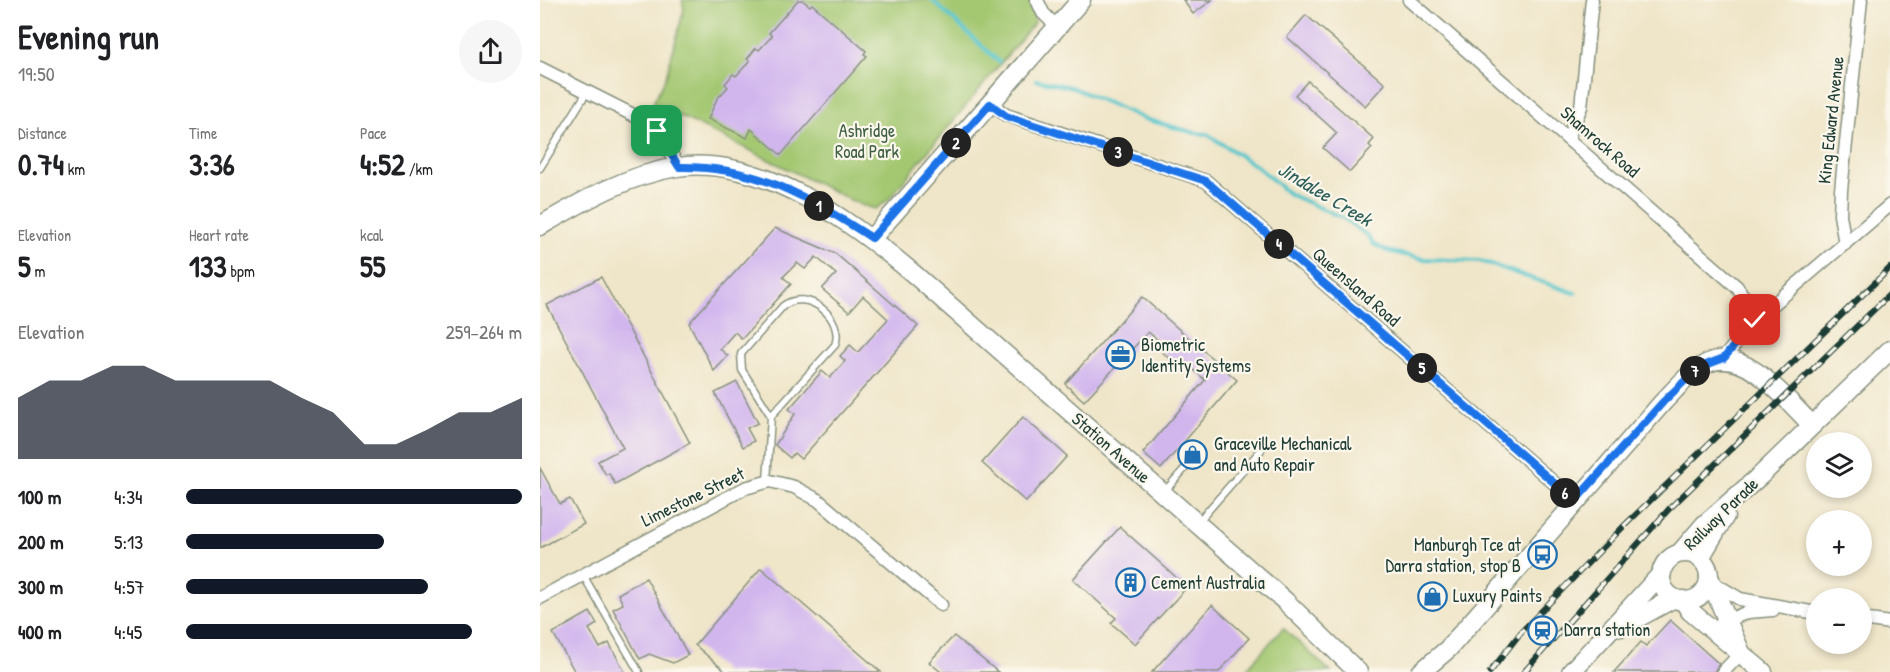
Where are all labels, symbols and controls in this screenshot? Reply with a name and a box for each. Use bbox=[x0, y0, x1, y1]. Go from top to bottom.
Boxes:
text: Evening run bbox=[18, 15, 159, 59]
button: share bbox=[459, 20, 522, 83]
street label: King Edward Avenue bbox=[1811, 55, 1850, 185]
text: 19:50 bbox=[18, 60, 55, 87]
street label: Shamrock Road bbox=[1555, 100, 1645, 183]
pin bbox=[631, 105, 682, 156]
icon: arrive bbox=[640, 114, 673, 147]
park label: Ashridge Road Park bbox=[835, 118, 899, 164]
text: Distance bbox=[18, 122, 67, 144]
text: Time bbox=[189, 122, 217, 144]
text: Pace bbox=[360, 122, 387, 144]
pin: 2 bbox=[941, 128, 971, 158]
text: 2 bbox=[952, 132, 960, 154]
pin: 3 bbox=[1103, 137, 1133, 167]
text: 3 bbox=[1114, 141, 1122, 163]
text: 0.74 bbox=[18, 144, 64, 184]
text: 3:36 bbox=[189, 144, 235, 184]
text: 4:52 bbox=[360, 144, 405, 184]
water label: Jindalee Creek bbox=[1273, 155, 1379, 233]
text: km bbox=[64, 158, 85, 180]
text: /km bbox=[405, 158, 433, 180]
pin: 1 bbox=[804, 191, 834, 221]
text: 1 bbox=[816, 195, 822, 217]
text: Elevation bbox=[18, 224, 71, 246]
text: Heart rate bbox=[189, 224, 249, 246]
text: kcal bbox=[360, 224, 383, 246]
pin: 4 bbox=[1264, 229, 1294, 259]
text: 4 bbox=[1276, 233, 1282, 255]
street label: Queensland Road bbox=[1307, 241, 1406, 332]
text: 5 bbox=[18, 246, 31, 286]
text: 133 bbox=[189, 246, 227, 286]
text: 55 bbox=[360, 246, 385, 286]
text: m bbox=[31, 260, 45, 282]
text: bpm bbox=[227, 260, 255, 282]
pin bbox=[1729, 294, 1780, 345]
icon: check bbox=[1738, 303, 1771, 336]
text: Elevation bbox=[18, 318, 84, 345]
text: 259–264 m bbox=[445, 318, 522, 345]
place label: Biometric Identity Systems bbox=[1141, 332, 1251, 378]
office icon: Biometric Identity Systems bbox=[1104, 339, 1136, 371]
pin: 5 bbox=[1407, 353, 1437, 383]
pin: 7 bbox=[1680, 356, 1710, 386]
text: 5 bbox=[1419, 357, 1425, 379]
text: 7 bbox=[1691, 360, 1699, 382]
street label: Station Avenue bbox=[1067, 406, 1156, 489]
place label: Graceville Mechanical and Auto Repair bbox=[1214, 431, 1352, 477]
map controls bbox=[1806, 432, 1872, 654]
button: layers bbox=[1806, 432, 1872, 498]
shop icon: Graceville Mechanical and Auto Repair bbox=[1177, 438, 1209, 470]
street label: Limestone Street bbox=[637, 460, 749, 532]
street label: Railway Parade bbox=[1678, 472, 1764, 556]
pin: 6 bbox=[1550, 478, 1580, 508]
text: 6 bbox=[1562, 482, 1568, 504]
text: 100 m bbox=[18, 483, 61, 510]
text: 4:34 bbox=[114, 483, 143, 510]
button: + bbox=[1806, 510, 1872, 576]
text: 200 m bbox=[18, 528, 63, 555]
text: 5:13 bbox=[114, 528, 143, 555]
place label: Manburgh Tce at Darra station, stop B bbox=[1385, 532, 1522, 578]
bus stop icon: Manburgh Tce at Darra station, stop B bbox=[1526, 539, 1558, 571]
building icon: Cement Australia bbox=[1114, 567, 1146, 599]
place label: Cement Australia bbox=[1151, 570, 1265, 595]
text: 300 m bbox=[18, 573, 63, 600]
text: 4:57 bbox=[114, 573, 145, 600]
shop icon: Luxury Paints bbox=[1416, 580, 1448, 612]
place label: Luxury Paints bbox=[1453, 583, 1542, 608]
button: − bbox=[1806, 588, 1872, 654]
station icon: Darra station bbox=[1527, 614, 1559, 646]
place label: Darra station bbox=[1564, 617, 1650, 642]
text: 400 m bbox=[18, 618, 62, 645]
text: 4:45 bbox=[114, 618, 142, 645]

